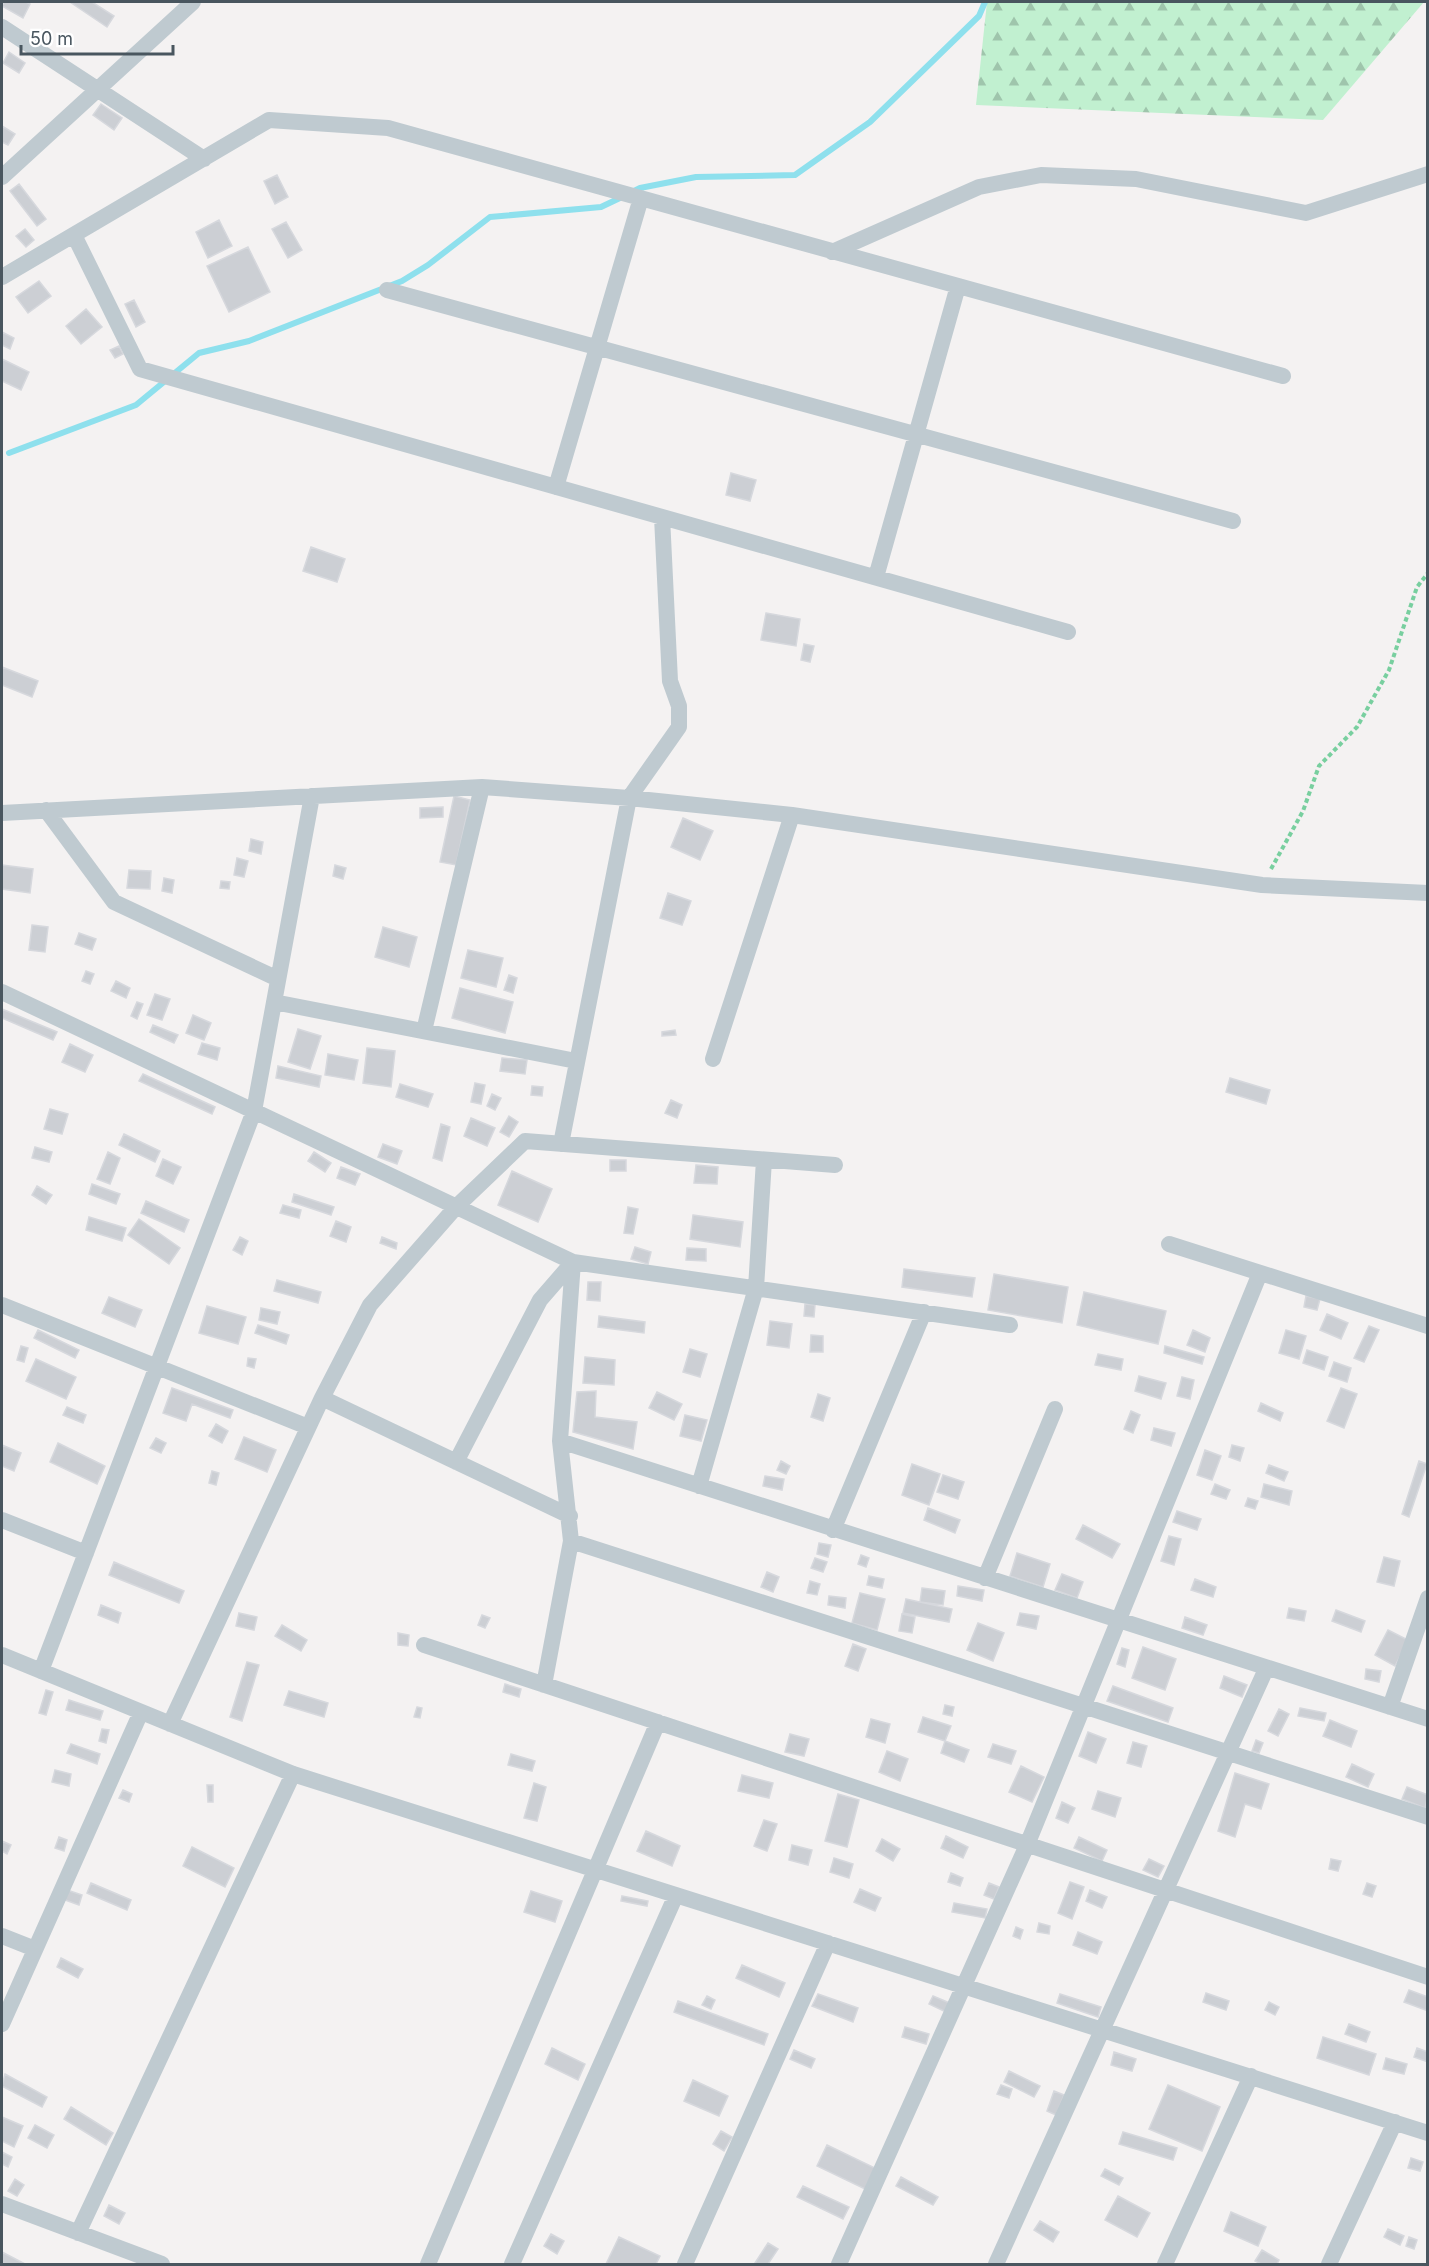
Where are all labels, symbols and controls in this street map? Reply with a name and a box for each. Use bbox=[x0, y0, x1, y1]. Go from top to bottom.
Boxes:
scale bar bbox=[21, 18, 172, 56]
text: 50 m bbox=[30, 28, 73, 49]

